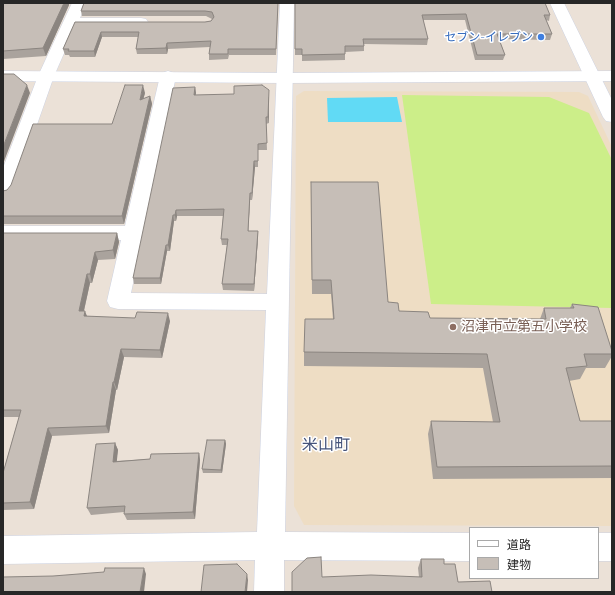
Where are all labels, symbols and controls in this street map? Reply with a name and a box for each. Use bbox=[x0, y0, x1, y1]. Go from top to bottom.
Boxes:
place label: セブン-イレブン bbox=[444, 30, 533, 44]
marker: セブン-イレブン bbox=[536, 32, 546, 42]
place label: 沼津市立第五小学校 bbox=[461, 319, 587, 335]
marker: 沼津市立第五小学校 bbox=[448, 322, 458, 332]
district label: 米山町 bbox=[302, 435, 350, 455]
legend bbox=[469, 527, 599, 579]
text: 道路 bbox=[507, 537, 531, 552]
text: 建物 bbox=[507, 557, 531, 572]

